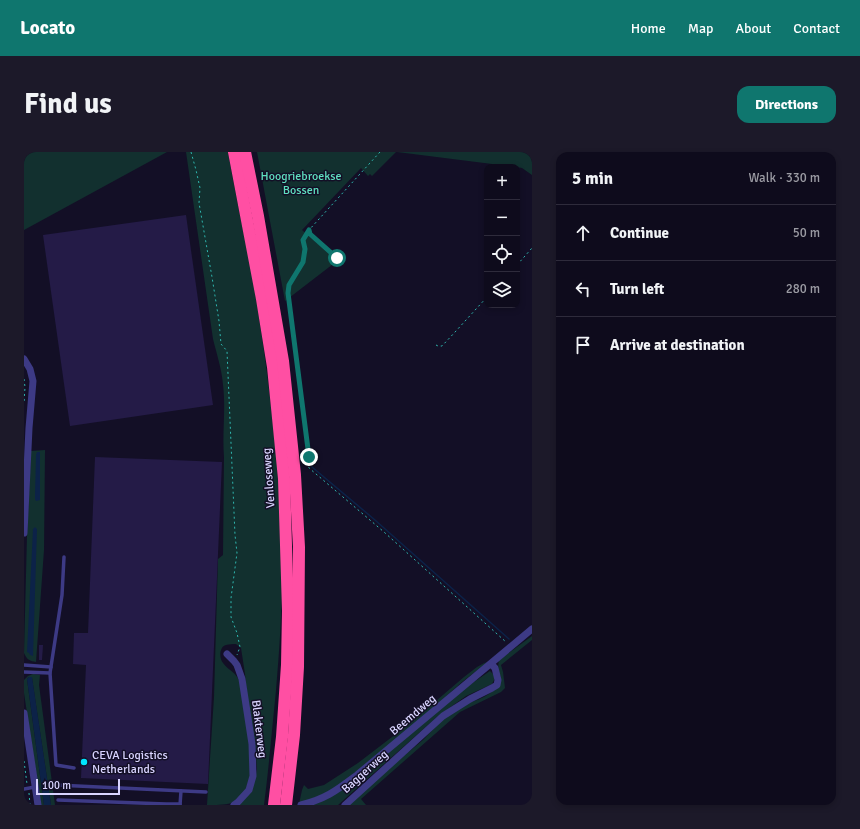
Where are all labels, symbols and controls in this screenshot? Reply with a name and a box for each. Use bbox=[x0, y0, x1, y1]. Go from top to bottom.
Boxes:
text: Locato bbox=[20, 16, 75, 40]
text: Home bbox=[631, 20, 666, 37]
text: Map bbox=[688, 20, 713, 37]
text: About bbox=[735, 20, 771, 37]
text: Contact bbox=[793, 20, 840, 37]
button: Directions bbox=[737, 86, 836, 123]
text: Find us bbox=[24, 87, 112, 121]
map controls bbox=[484, 164, 520, 308]
button: + bbox=[484, 164, 520, 200]
text: 5 min bbox=[572, 168, 613, 189]
park label: Hoogriebroekse Bossen bbox=[261, 169, 341, 198]
text: Walk · 330 m bbox=[749, 170, 820, 186]
button: − bbox=[484, 200, 520, 236]
icon: ahead bbox=[572, 222, 594, 244]
text: Continue bbox=[610, 224, 669, 242]
text: 50 m bbox=[793, 225, 820, 241]
button: locate bbox=[484, 236, 520, 272]
route start bbox=[328, 249, 346, 267]
button: layers bbox=[484, 272, 520, 308]
icon: left bbox=[572, 278, 594, 300]
text: Turn left bbox=[610, 280, 664, 298]
text: 280 m bbox=[786, 281, 820, 297]
icon: arrive bbox=[572, 334, 594, 356]
text: Arrive at destination bbox=[610, 336, 745, 354]
street label: Venloseweg bbox=[259, 447, 279, 509]
route end bbox=[300, 448, 318, 466]
street label: Beemdweg bbox=[387, 691, 439, 739]
street label: Blakterweg bbox=[248, 699, 270, 759]
street label: Baggerweg bbox=[339, 747, 391, 797]
place label: CEVA Logistics Netherlands bbox=[92, 748, 168, 777]
marker: CEVA Logistics Netherlands bbox=[79, 757, 89, 767]
scale bar bbox=[36, 777, 120, 796]
text: 100 m bbox=[42, 779, 71, 792]

